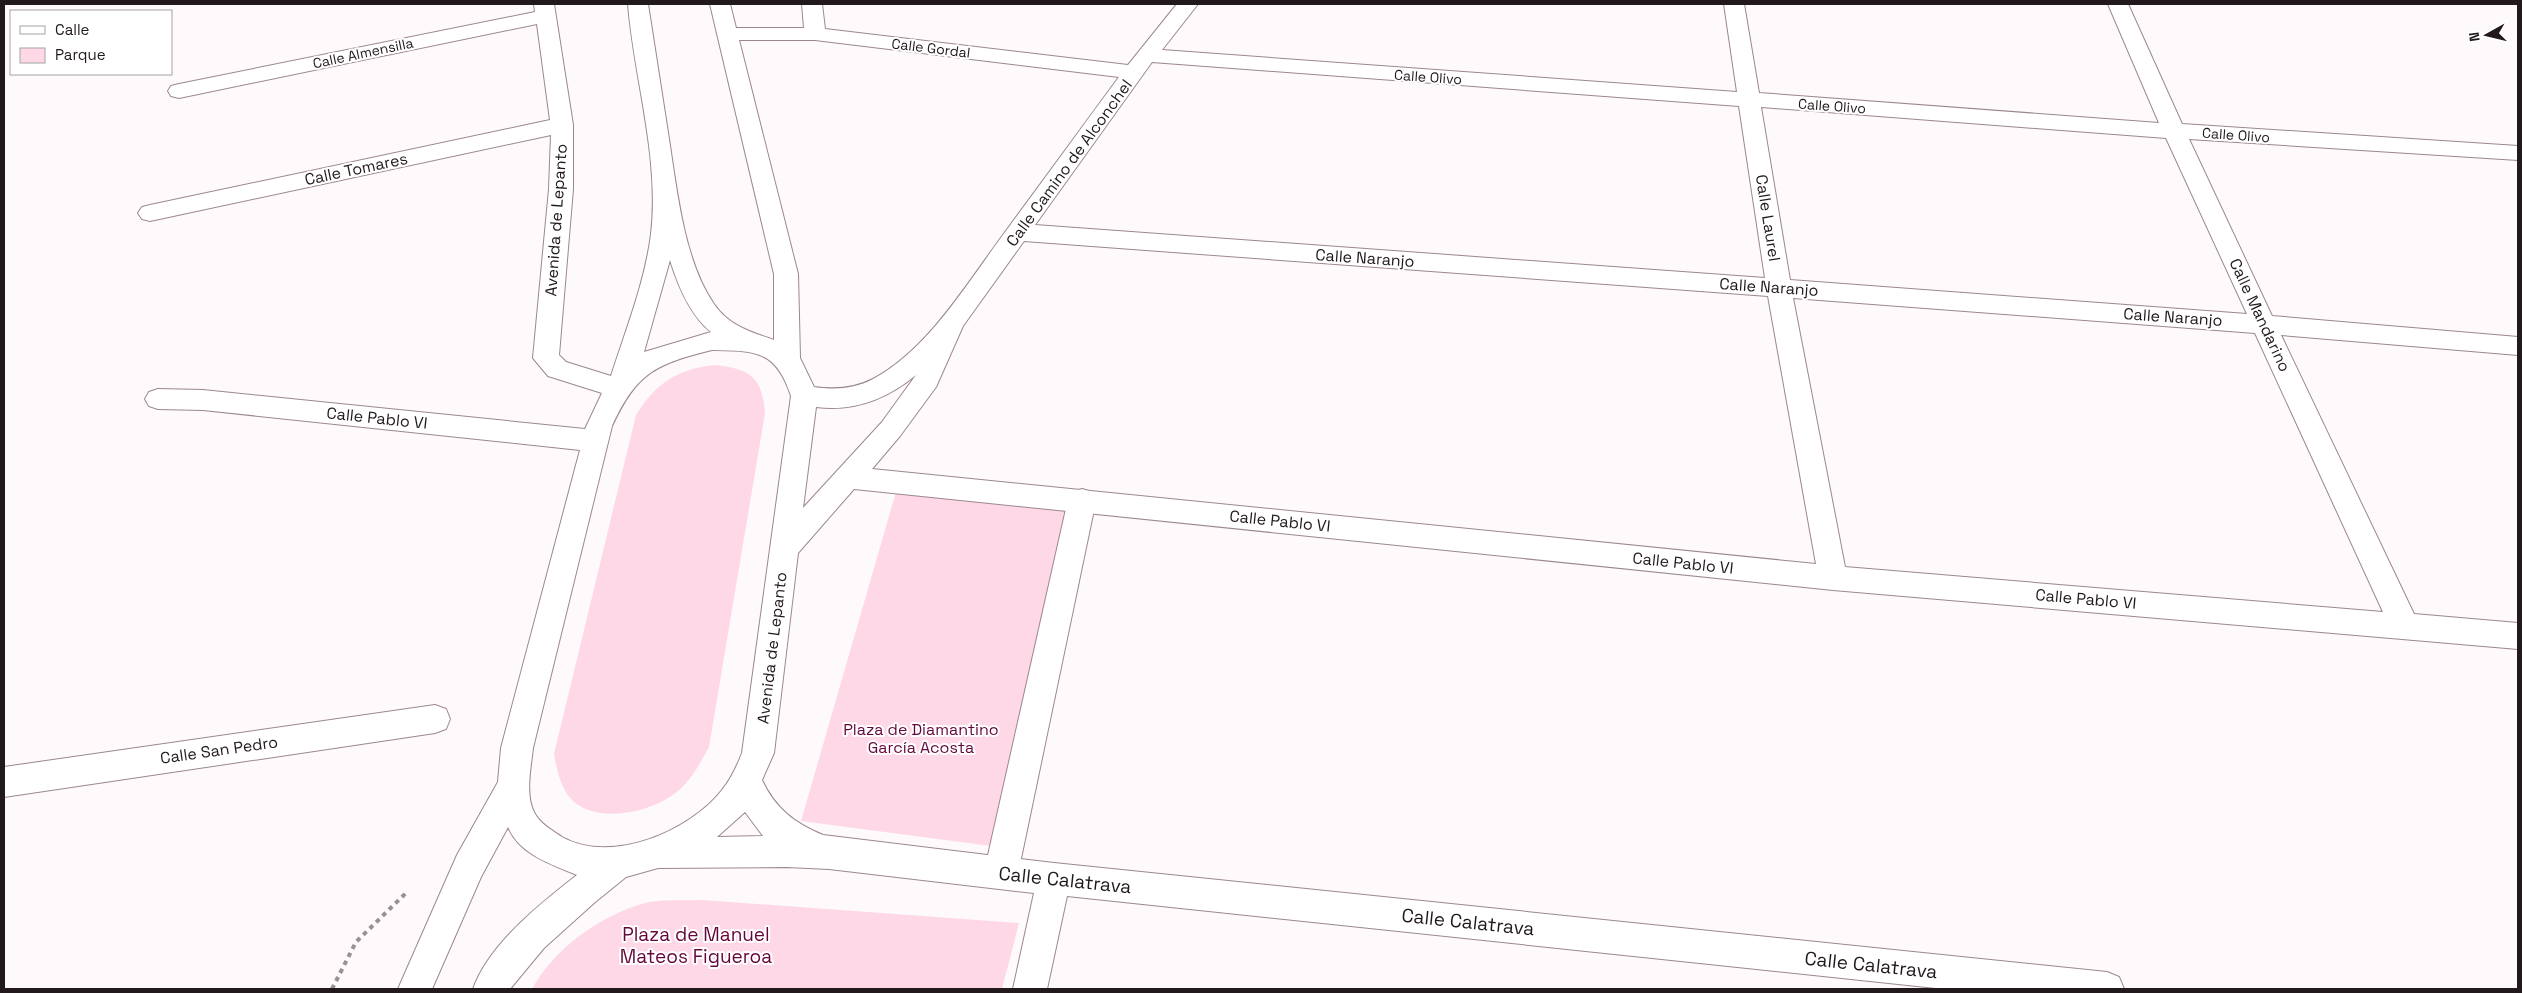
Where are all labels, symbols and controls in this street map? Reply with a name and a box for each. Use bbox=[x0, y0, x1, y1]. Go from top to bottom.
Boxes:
legend bbox=[10, 10, 172, 75]
north arrow bbox=[2462, 10, 2512, 60]
text: Calle bbox=[55, 20, 90, 39]
text: N bbox=[2465, 31, 2484, 43]
street label: Calle Almensilla bbox=[311, 34, 415, 72]
street label: Calle Gordal bbox=[891, 34, 971, 62]
text: Parque bbox=[55, 45, 106, 64]
street label: Calle Olivo bbox=[1393, 66, 1463, 88]
street label: Calle Camino de Alconchel bbox=[1001, 75, 1137, 251]
street label: Calle Olivo bbox=[1797, 95, 1867, 117]
street label: Calle Olivo bbox=[2201, 124, 2271, 146]
street label: Avenida de Lepanto bbox=[540, 143, 572, 297]
street label: Calle Tomares bbox=[303, 148, 409, 190]
street label: Calle Laurel bbox=[1751, 173, 1785, 263]
street label: Calle Naranjo bbox=[1315, 244, 1415, 272]
street label: Calle Mandarino bbox=[2225, 255, 2295, 375]
street label: Calle Naranjo bbox=[1719, 273, 1819, 301]
street label: Calle Naranjo bbox=[2123, 303, 2223, 331]
street label: Calle Pablo VI bbox=[326, 402, 428, 434]
street label: Calle Pablo VI bbox=[1229, 505, 1331, 537]
street label: Calle Pablo VI bbox=[1632, 547, 1734, 579]
street label: Avenida de Lepanto bbox=[752, 571, 792, 725]
street label: Calle Pablo VI bbox=[2035, 584, 2137, 614]
park label: Plaza de Diamantino García Acosta bbox=[843, 719, 999, 758]
street label: Calle San Pedro bbox=[159, 731, 279, 769]
street label: Calle Calatrava bbox=[997, 861, 1133, 899]
street label: Calle Calatrava bbox=[1400, 903, 1536, 941]
park label: Plaza de Manuel Mateos Figueroa bbox=[620, 922, 772, 969]
street label: Calle Calatrava bbox=[1803, 946, 1939, 984]

